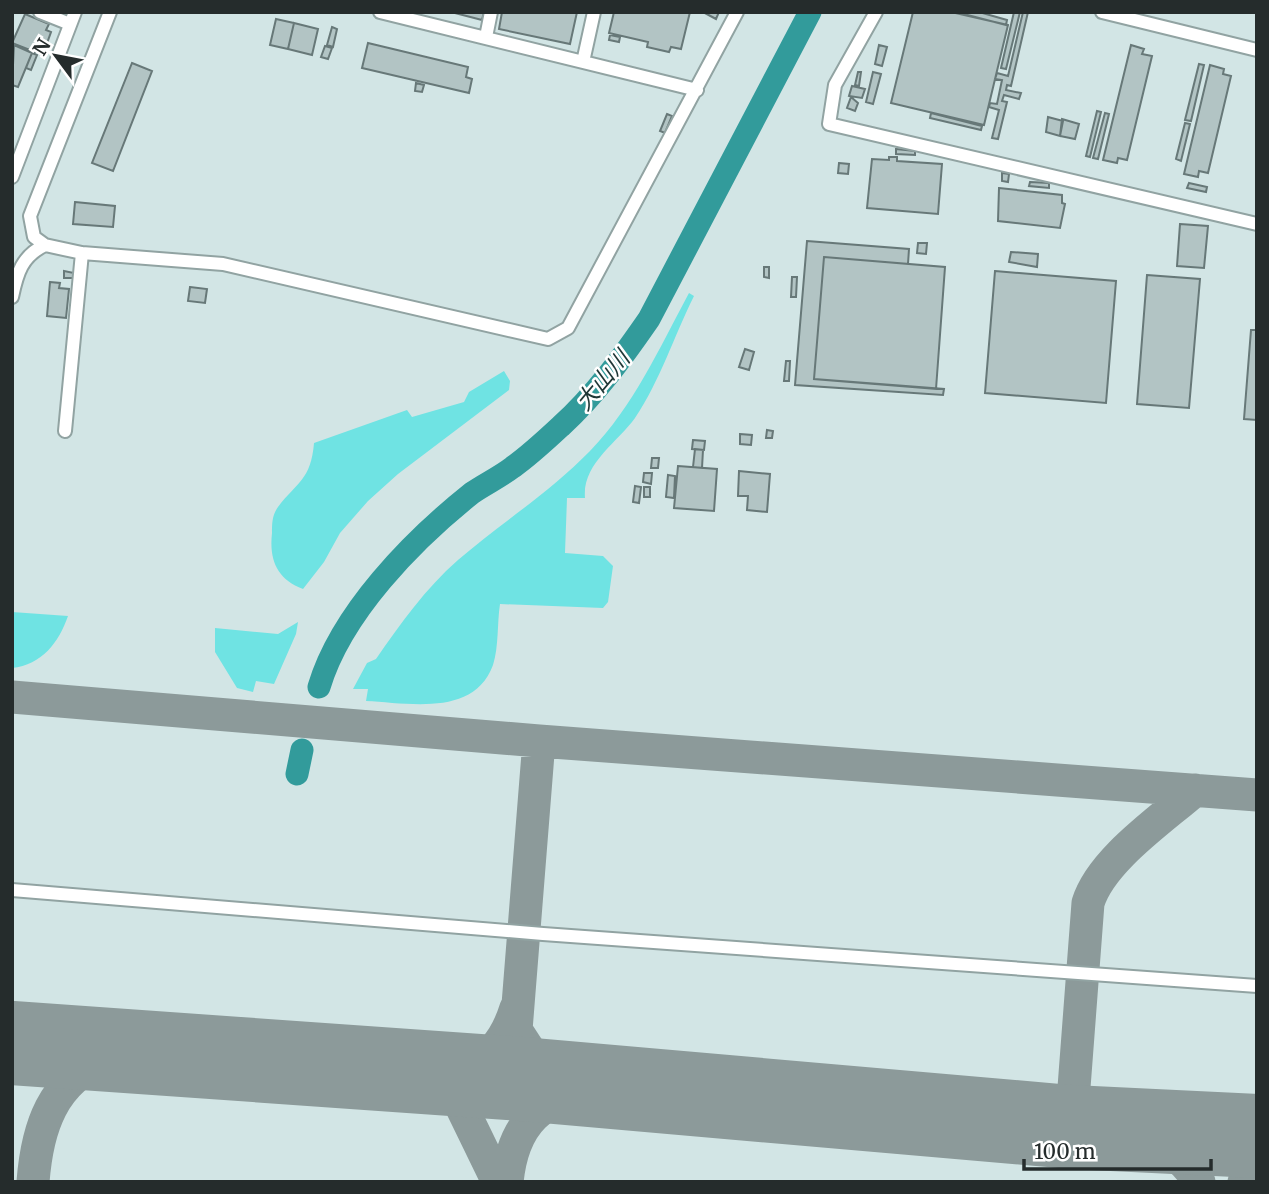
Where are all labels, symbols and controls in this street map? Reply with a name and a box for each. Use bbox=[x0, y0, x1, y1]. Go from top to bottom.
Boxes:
north arrow bbox=[21, 21, 91, 91]
text: N bbox=[27, 34, 56, 60]
water label: 大山川 bbox=[569, 342, 637, 416]
scale bar bbox=[1024, 1128, 1211, 1172]
text: 100 m bbox=[1034, 1138, 1096, 1165]

